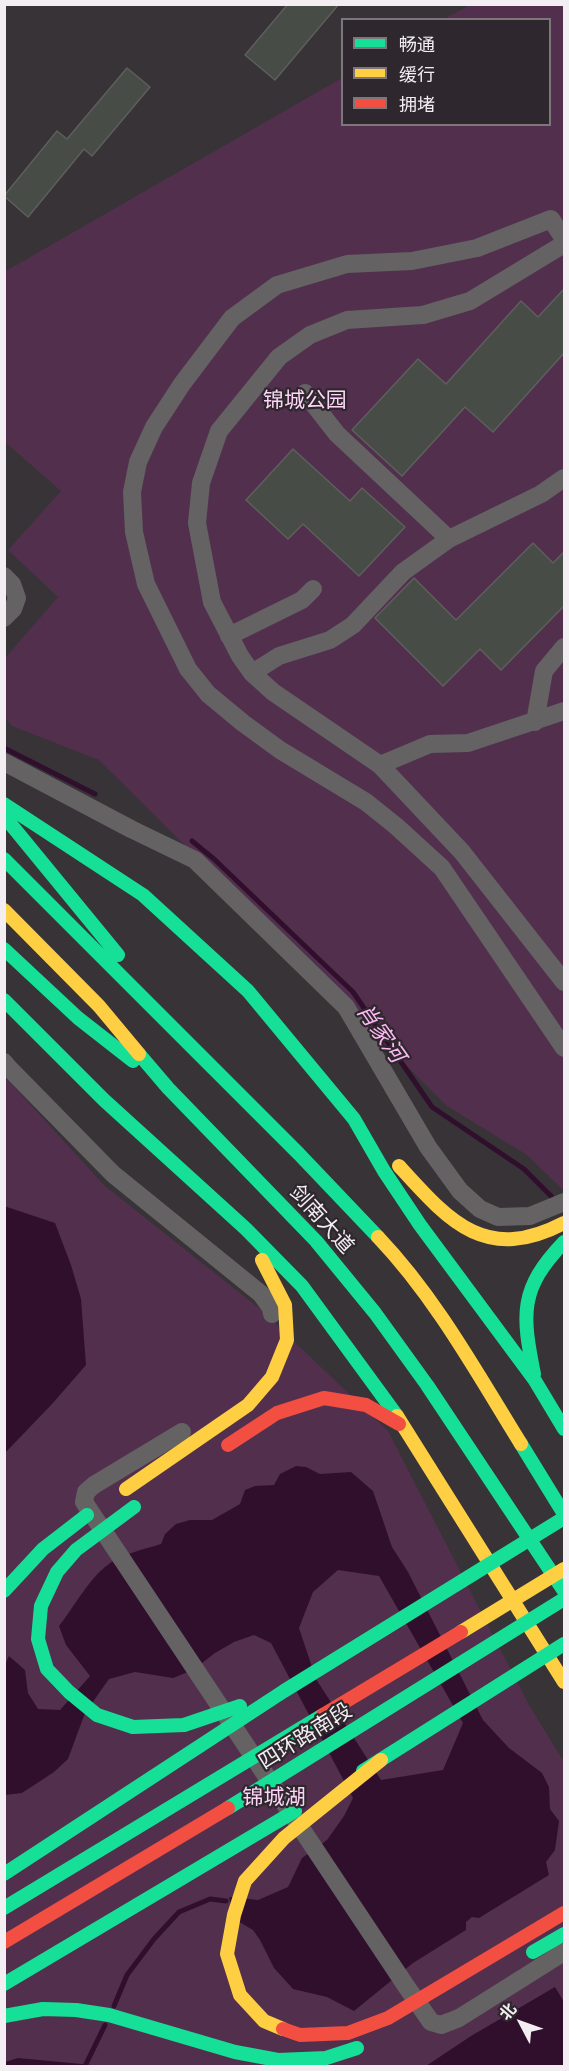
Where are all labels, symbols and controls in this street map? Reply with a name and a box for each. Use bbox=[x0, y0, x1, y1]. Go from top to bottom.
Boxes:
legend bbox=[341, 18, 551, 126]
text: 畅通 bbox=[399, 33, 435, 55]
text: 缓行 bbox=[399, 63, 435, 85]
text: 拥堵 bbox=[399, 93, 435, 115]
park label: 锦城公园 bbox=[263, 387, 347, 413]
water label: 肖家河 bbox=[351, 998, 411, 1068]
street label: 剑南大道 bbox=[285, 1179, 359, 1259]
street label: 四环路南段 bbox=[254, 1697, 356, 1775]
park label: 锦城湖 bbox=[243, 1784, 305, 1810]
north arrow bbox=[491, 1993, 551, 2053]
text: 北 bbox=[495, 1999, 519, 2023]

